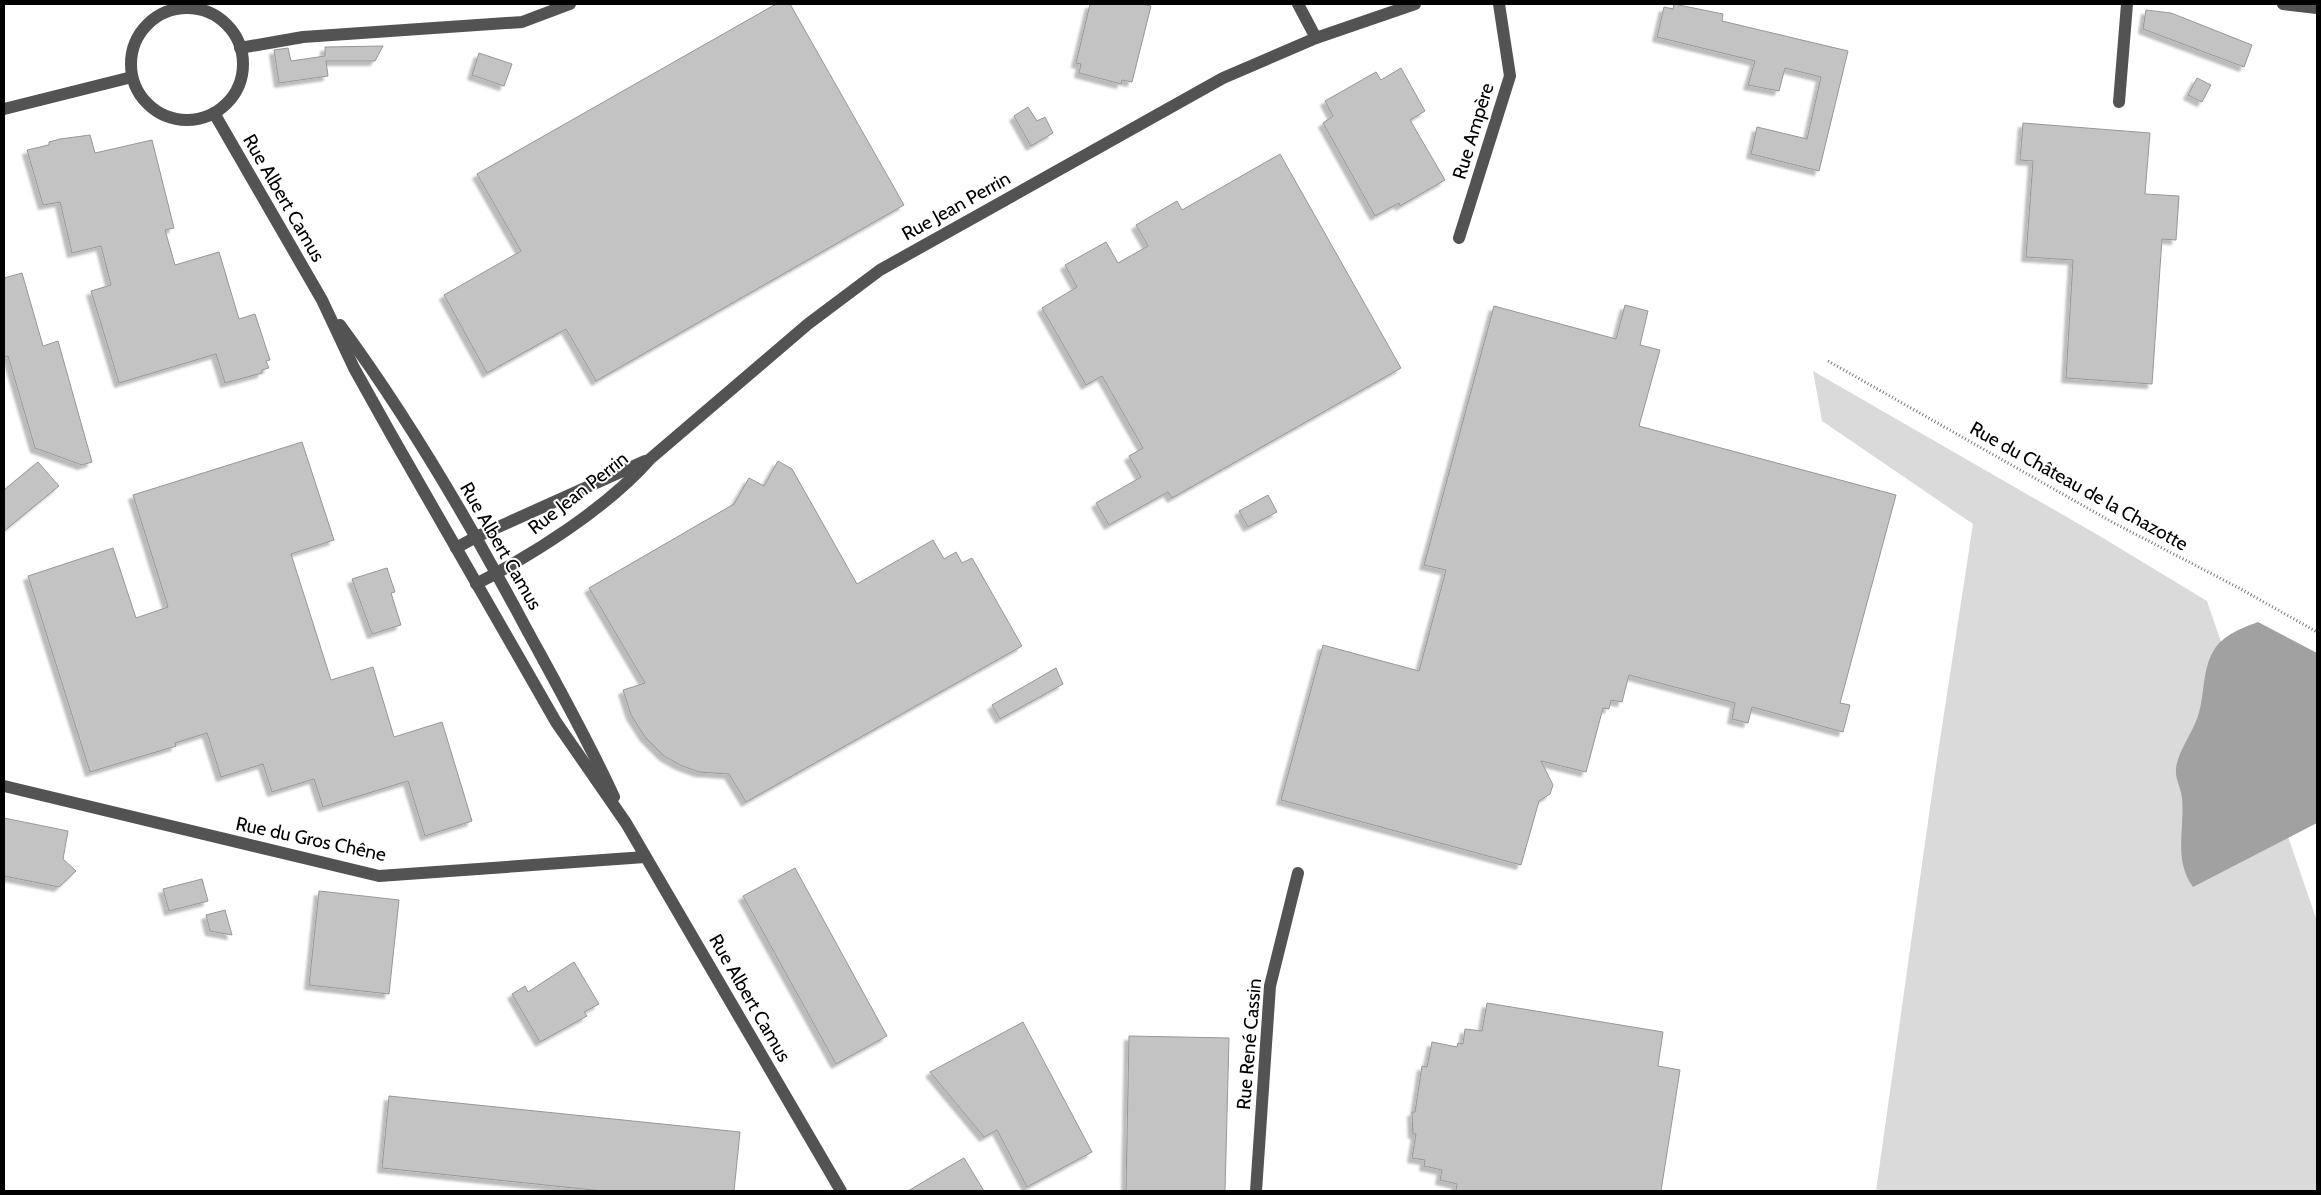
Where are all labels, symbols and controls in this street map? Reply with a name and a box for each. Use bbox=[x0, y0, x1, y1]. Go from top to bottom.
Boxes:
street label: Rue Ampère bbox=[1447, 80, 1499, 182]
street label: Rue Albert Camus bbox=[238, 130, 330, 266]
street label: Rue Jean Perrin bbox=[898, 167, 1014, 245]
street label: Rue du Château de la Chazotte bbox=[1966, 416, 2192, 556]
street label: Rue Jean Perrin bbox=[523, 447, 633, 539]
street label: Rue Albert Camus bbox=[455, 478, 547, 614]
street label: Rue du Gros Chêne bbox=[234, 812, 389, 866]
street label: Rue Albert Camus bbox=[704, 930, 796, 1066]
street label: Rue René Cassin bbox=[1232, 977, 1266, 1111]

